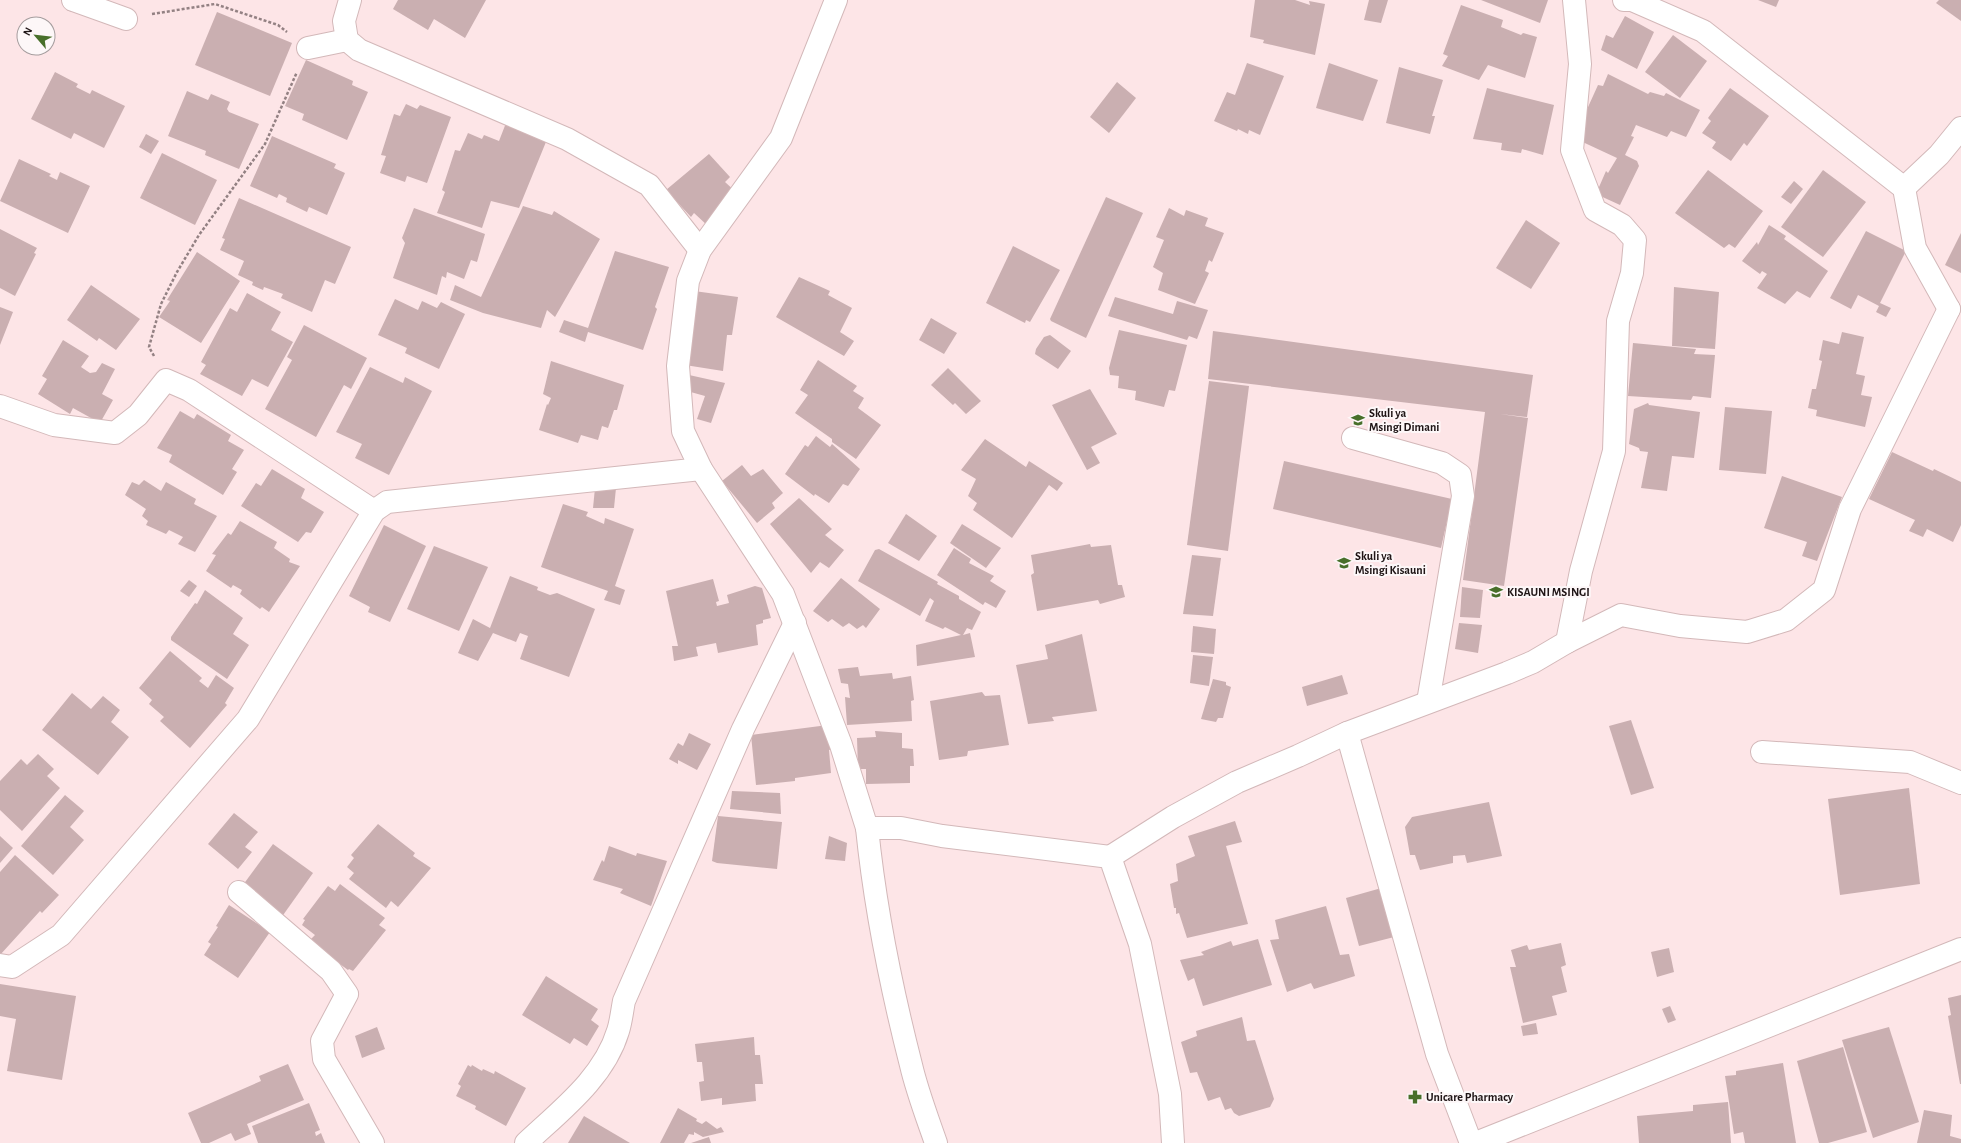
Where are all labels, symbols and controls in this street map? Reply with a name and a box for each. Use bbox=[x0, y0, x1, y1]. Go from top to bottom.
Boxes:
north arrow bbox=[16, 16, 56, 56]
text: N bbox=[21, 26, 34, 38]
place label: Skuli ya Msingi Dimani bbox=[1369, 407, 1439, 433]
school or university icon: Skuli ya Msingi Dimani bbox=[1350, 412, 1366, 428]
place label: Skuli ya Msingi Kisauni bbox=[1355, 550, 1426, 576]
school or university icon: Skuli ya Msingi Kisauni bbox=[1336, 555, 1352, 571]
school or university icon: KISAUNI MSINGI bbox=[1488, 584, 1504, 600]
place label: KISAUNI MSINGI bbox=[1507, 586, 1590, 598]
pharmacy icon: Unicare Pharmacy bbox=[1407, 1089, 1423, 1105]
place label: Unicare Pharmacy bbox=[1426, 1091, 1514, 1104]

